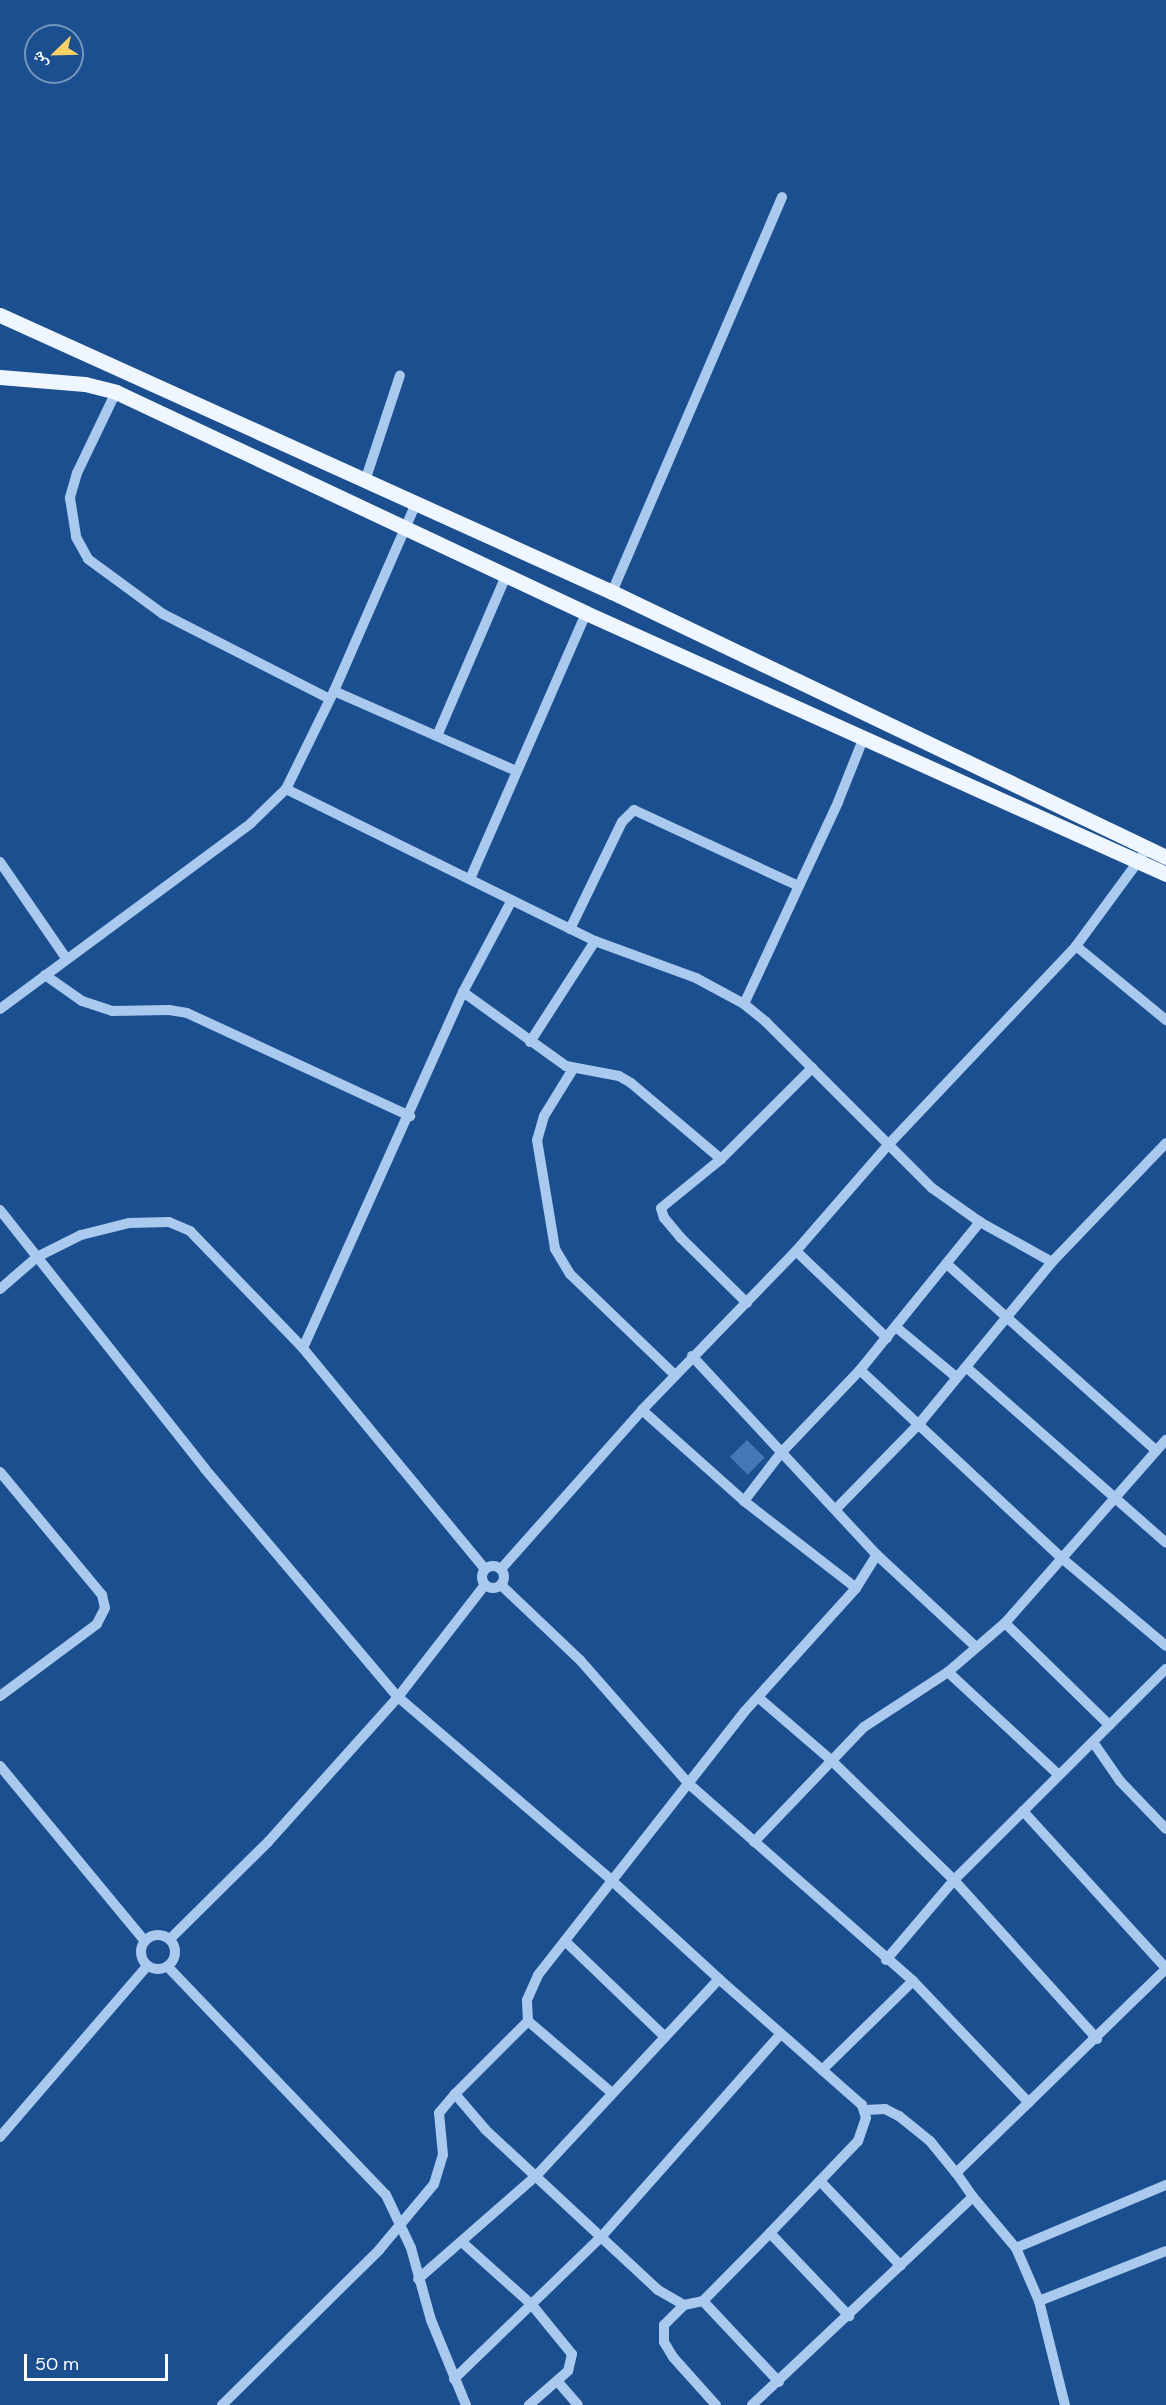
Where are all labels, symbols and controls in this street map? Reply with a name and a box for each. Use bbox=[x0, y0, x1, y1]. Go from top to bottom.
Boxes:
north arrow bbox=[24, 24, 84, 84]
text: ش bbox=[26, 49, 52, 72]
scale bar bbox=[27, 2342, 171, 2380]
text: 50 m bbox=[35, 2352, 79, 2376]

